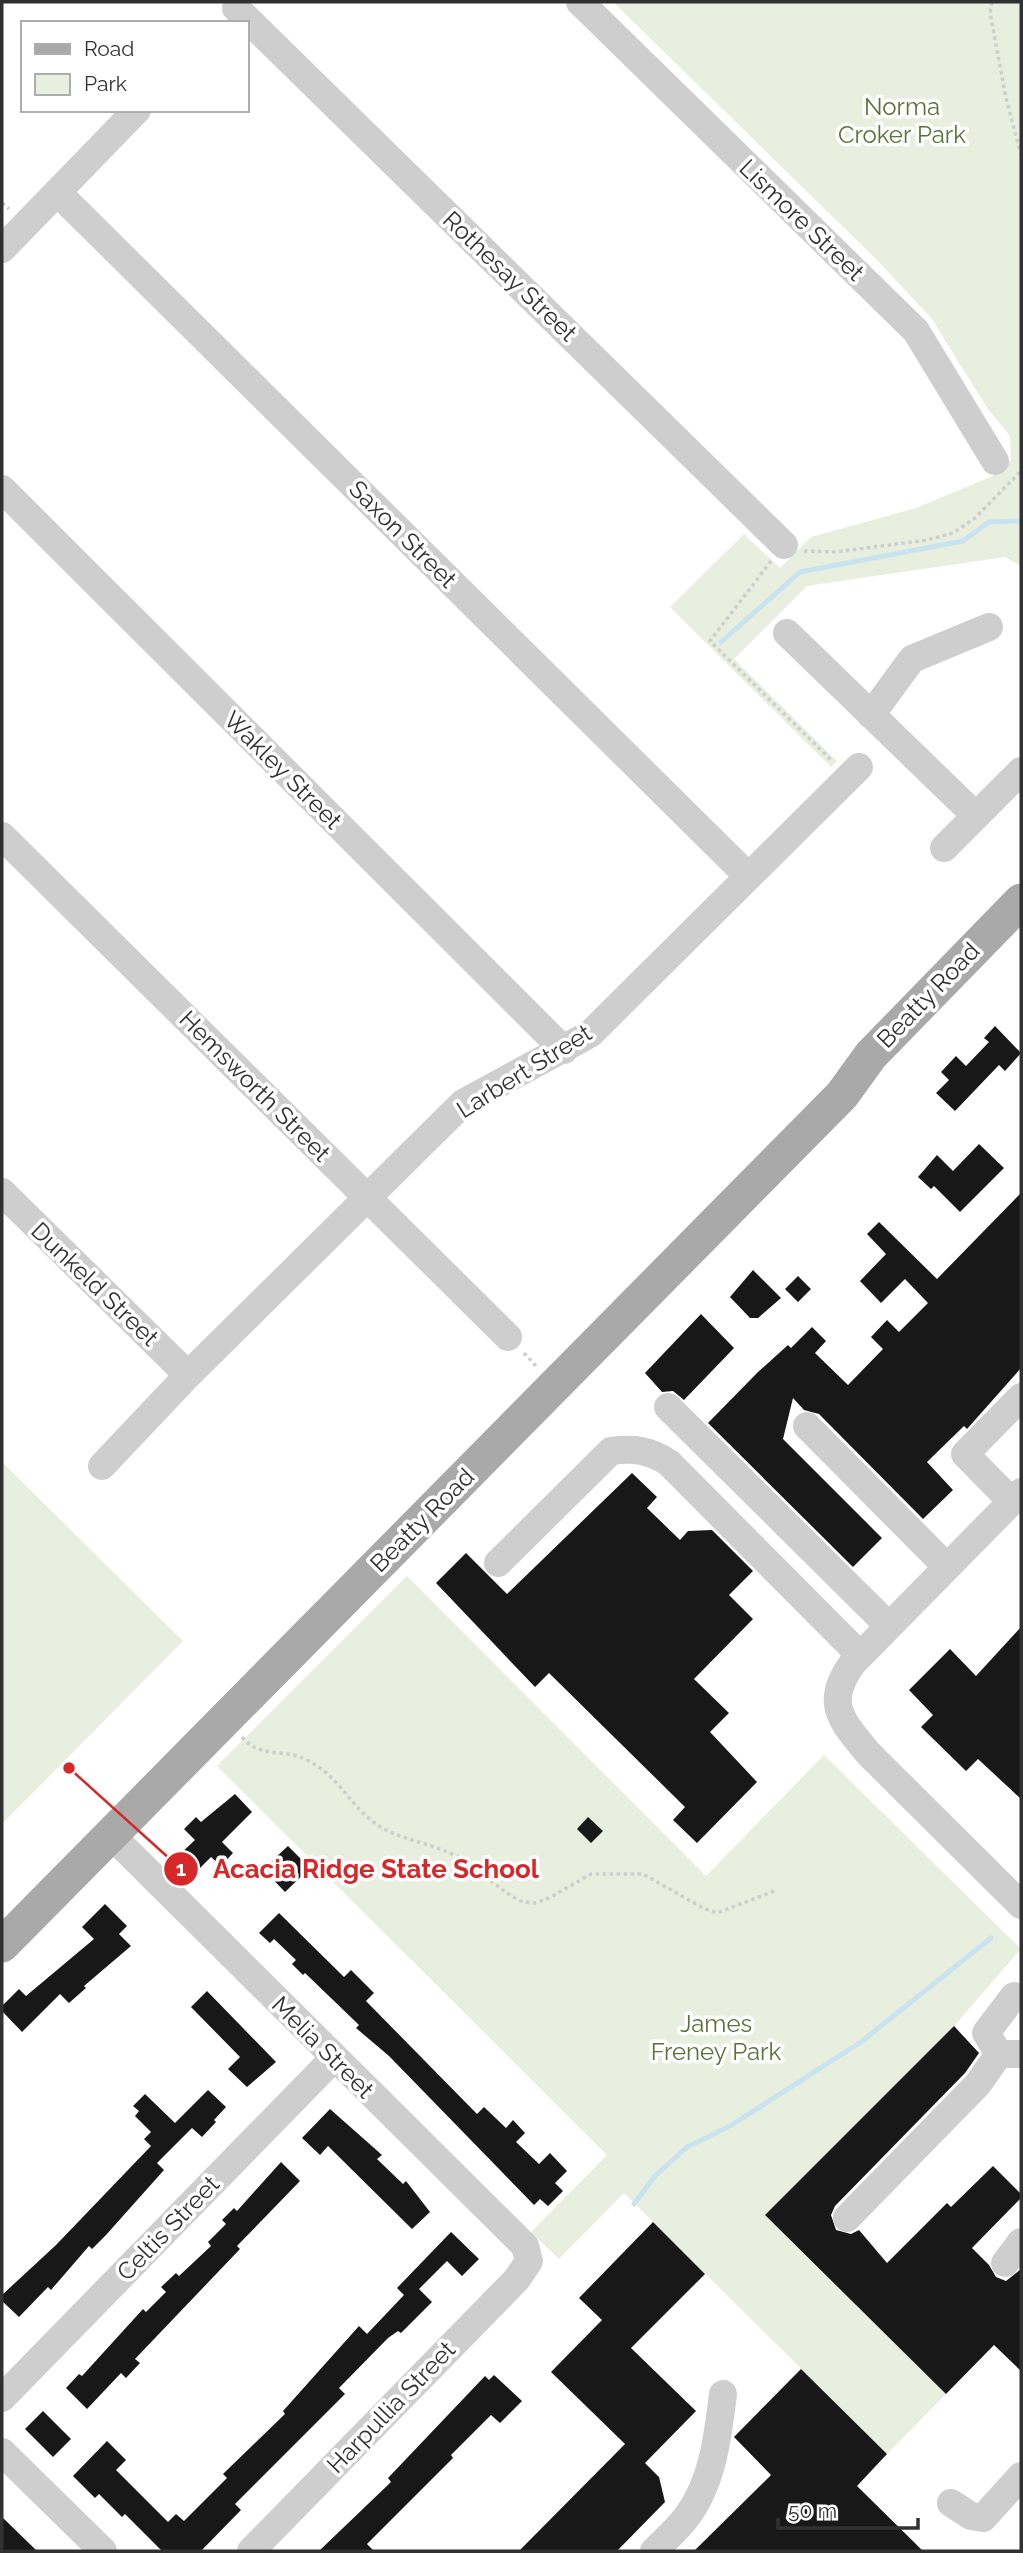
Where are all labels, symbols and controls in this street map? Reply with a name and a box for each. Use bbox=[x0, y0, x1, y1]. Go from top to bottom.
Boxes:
legend bbox=[21, 21, 248, 112]
text: Road bbox=[84, 36, 134, 61]
text: Park bbox=[84, 71, 127, 96]
park label: Norma Croker Park bbox=[838, 92, 966, 149]
street label: Lismore Street bbox=[734, 153, 870, 287]
street label: Rothesay Street bbox=[437, 205, 583, 347]
street label: Saxon Street bbox=[343, 474, 463, 594]
street label: Wakley Street bbox=[218, 705, 348, 835]
street label: Beatty Road bbox=[871, 936, 985, 1054]
street label: Hemsworth Street bbox=[174, 1005, 336, 1167]
street label: Larbert Street bbox=[451, 1018, 597, 1124]
street label: Dunkeld Street bbox=[25, 1216, 165, 1352]
street label: Beatty Road bbox=[364, 1462, 480, 1578]
callout: Acacia Ridge State School bbox=[164, 1846, 553, 1893]
text: Acacia Ridge State School bbox=[213, 1854, 540, 1884]
text: 1 bbox=[176, 1856, 186, 1881]
street label: Melia Street bbox=[266, 1990, 380, 2104]
park label: James Freney Park bbox=[651, 2009, 782, 2066]
street label: Celtis Street bbox=[111, 2170, 225, 2286]
street label: Harpullia Street bbox=[321, 2335, 461, 2479]
scale bar bbox=[778, 2486, 918, 2530]
text: 50 m bbox=[788, 2498, 837, 2523]

